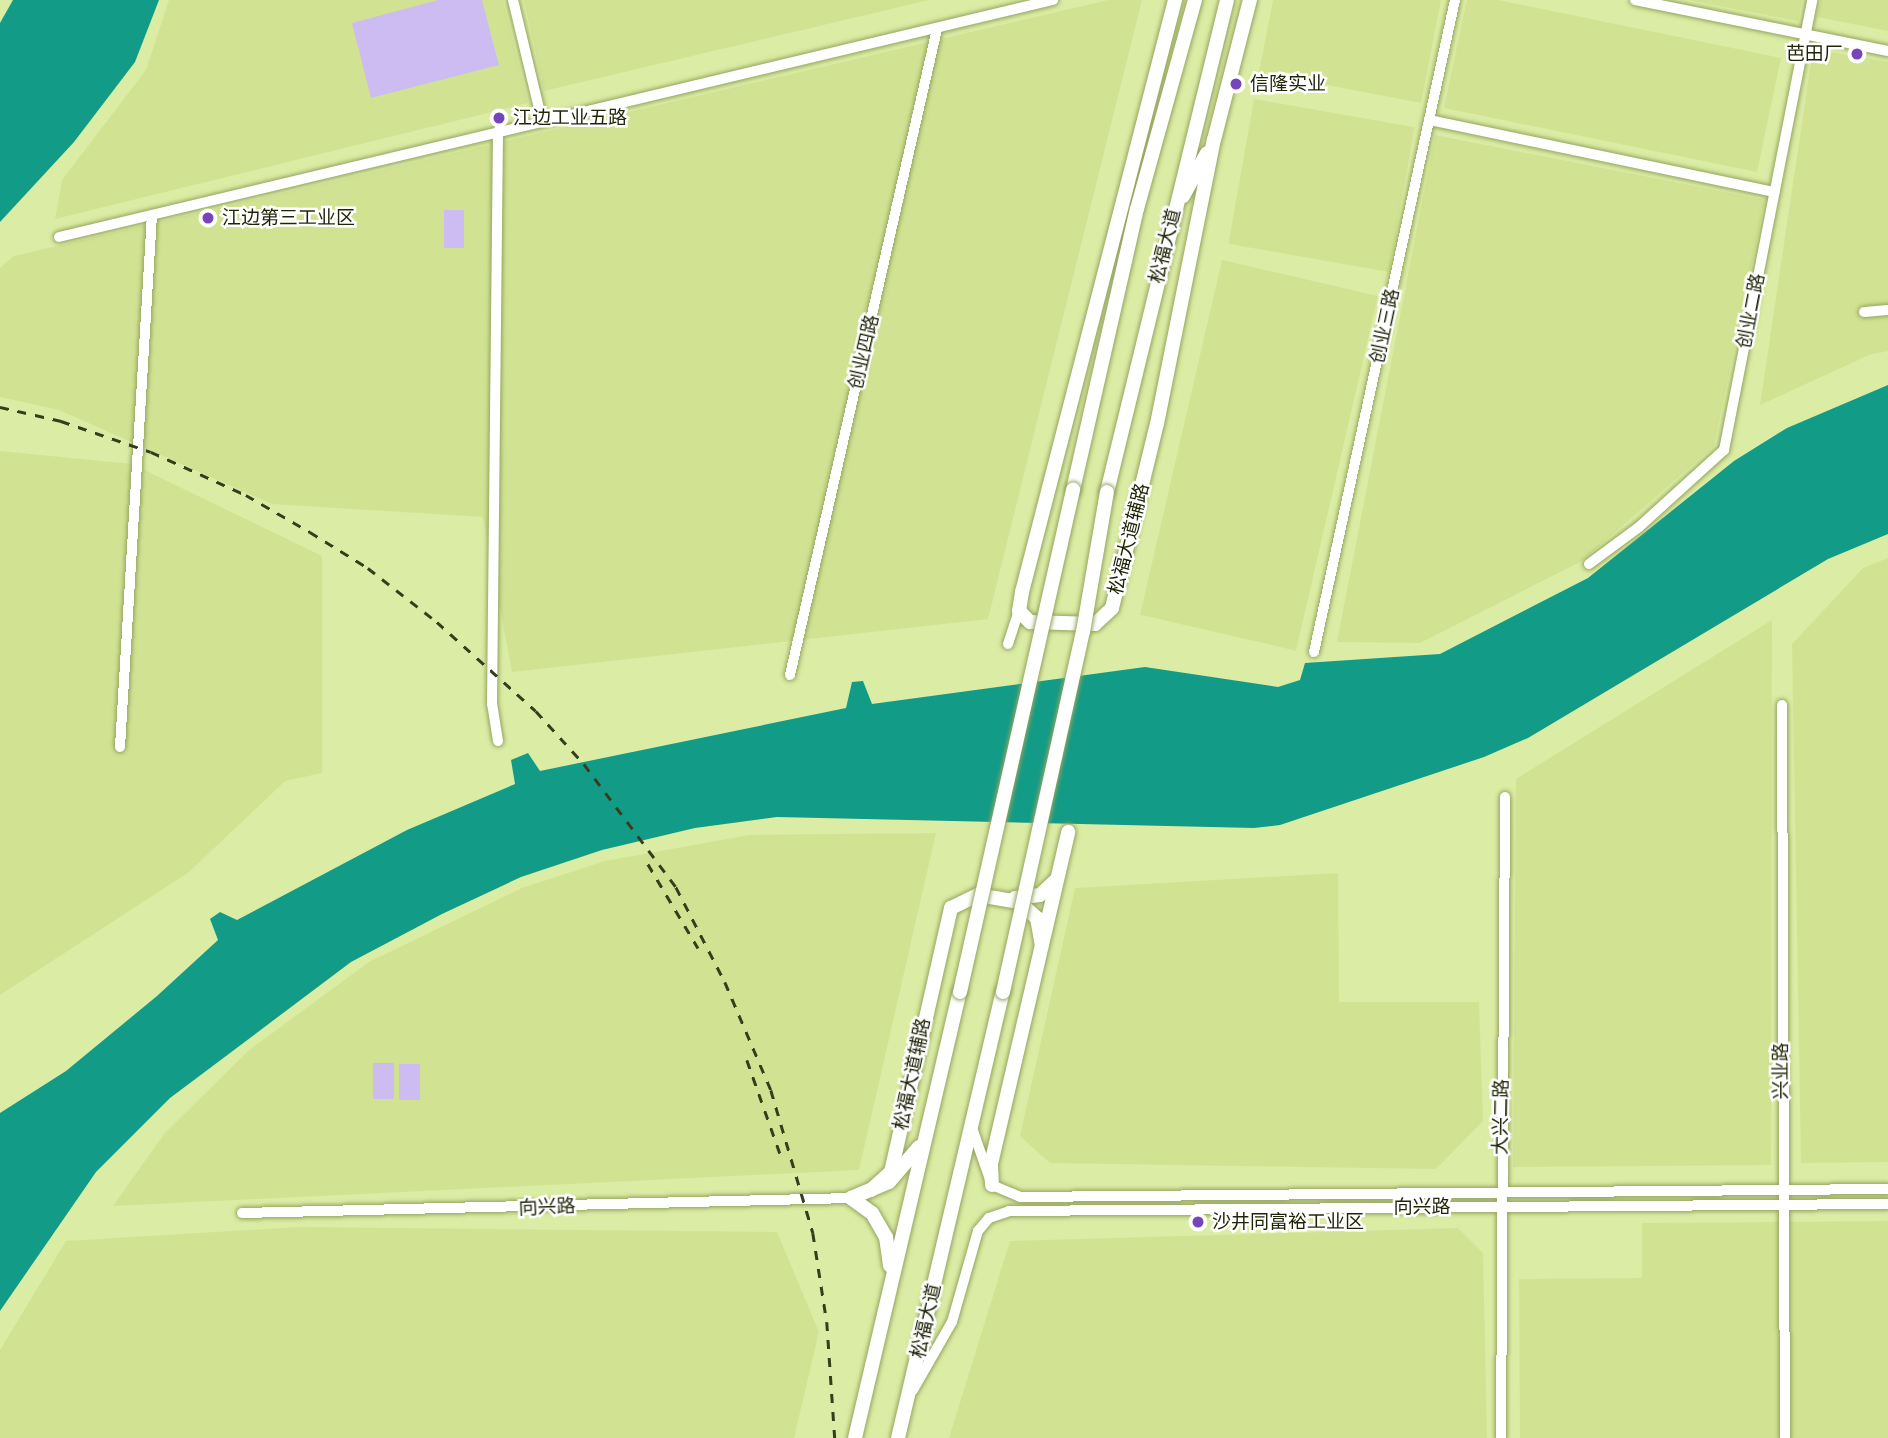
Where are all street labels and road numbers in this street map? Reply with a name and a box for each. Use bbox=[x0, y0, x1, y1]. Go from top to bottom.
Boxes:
street label: 松福大道 bbox=[1145, 206, 1185, 286]
street label: 创业二路 bbox=[1733, 272, 1769, 350]
street label: 创业三路 bbox=[1366, 286, 1404, 366]
street label: 创业四路 bbox=[844, 312, 884, 392]
street label: 松福大道辅路 bbox=[1104, 481, 1154, 597]
street label: 松福大道辅路 bbox=[889, 1016, 935, 1132]
street label: 兴业路 bbox=[1770, 1043, 1792, 1099]
street label: 大兴二路 bbox=[1489, 1079, 1513, 1155]
street label: 向兴路 bbox=[518, 1195, 576, 1219]
street label: 向兴路 bbox=[1394, 1196, 1450, 1218]
street label: 松福大道 bbox=[906, 1281, 946, 1361]

